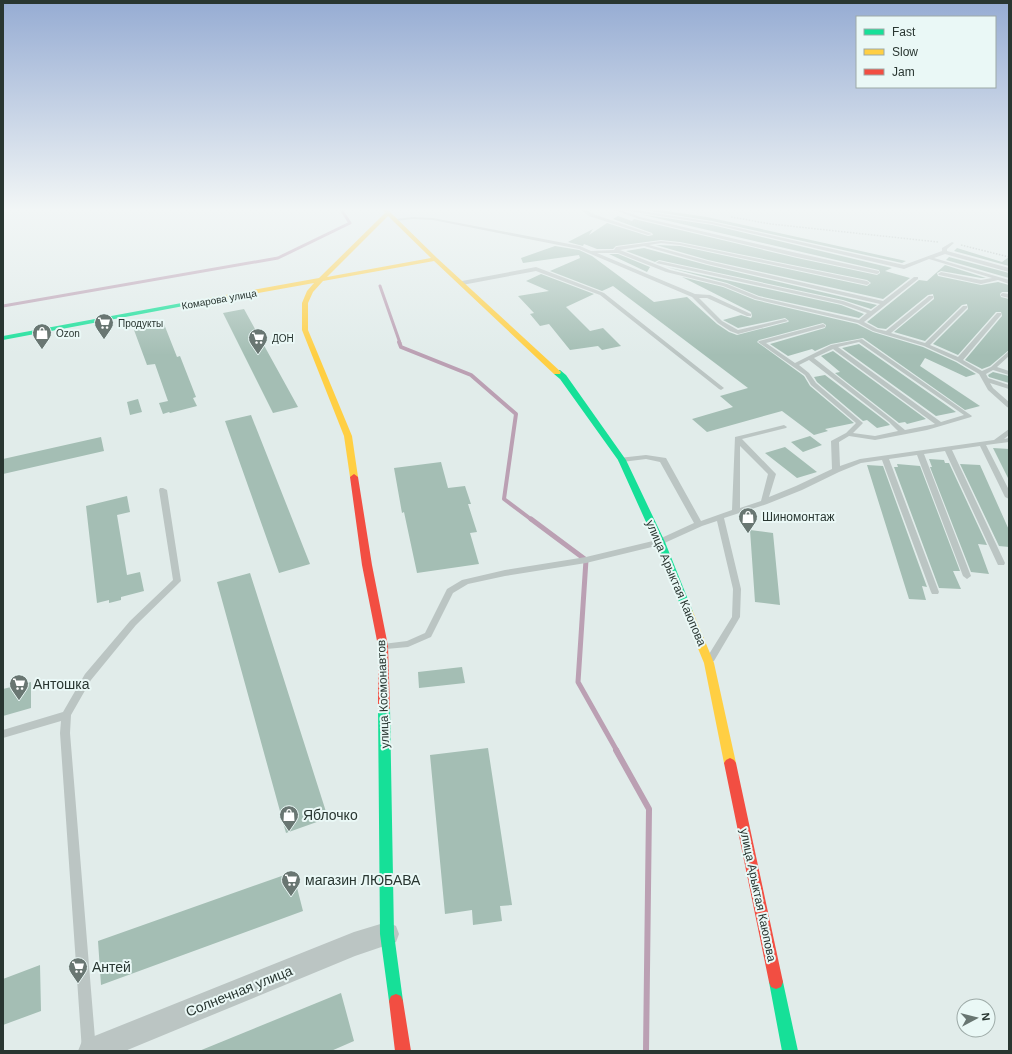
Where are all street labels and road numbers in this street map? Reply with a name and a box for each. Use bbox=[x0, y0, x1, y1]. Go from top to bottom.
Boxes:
street label: Комарова улица bbox=[181, 287, 258, 312]
street label: улица Арыктая Каюпова bbox=[643, 518, 709, 648]
street label: улица Космонавтов bbox=[374, 639, 392, 749]
street label: улица Арыктая Каюпова bbox=[737, 827, 779, 963]
street label: Солнечная улица bbox=[183, 962, 295, 1020]

